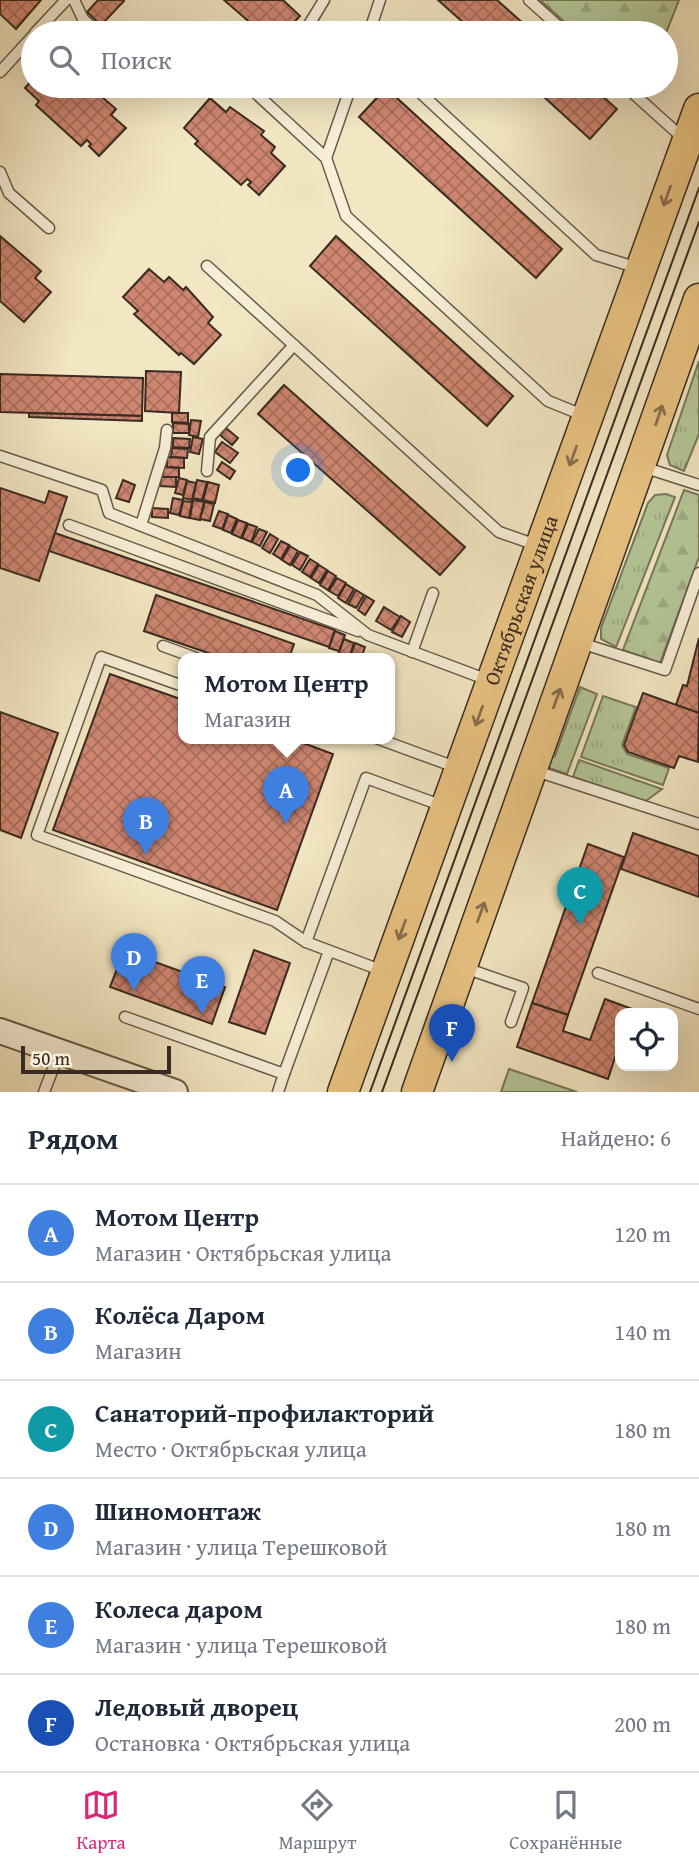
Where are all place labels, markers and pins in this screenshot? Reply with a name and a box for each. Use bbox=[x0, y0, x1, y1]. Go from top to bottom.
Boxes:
pin: A bbox=[263, 766, 309, 824]
pin: B bbox=[123, 797, 169, 855]
pin: C bbox=[557, 867, 603, 925]
pin: D bbox=[111, 933, 157, 991]
pin: E bbox=[179, 956, 225, 1014]
pin: F bbox=[429, 1004, 475, 1062]

